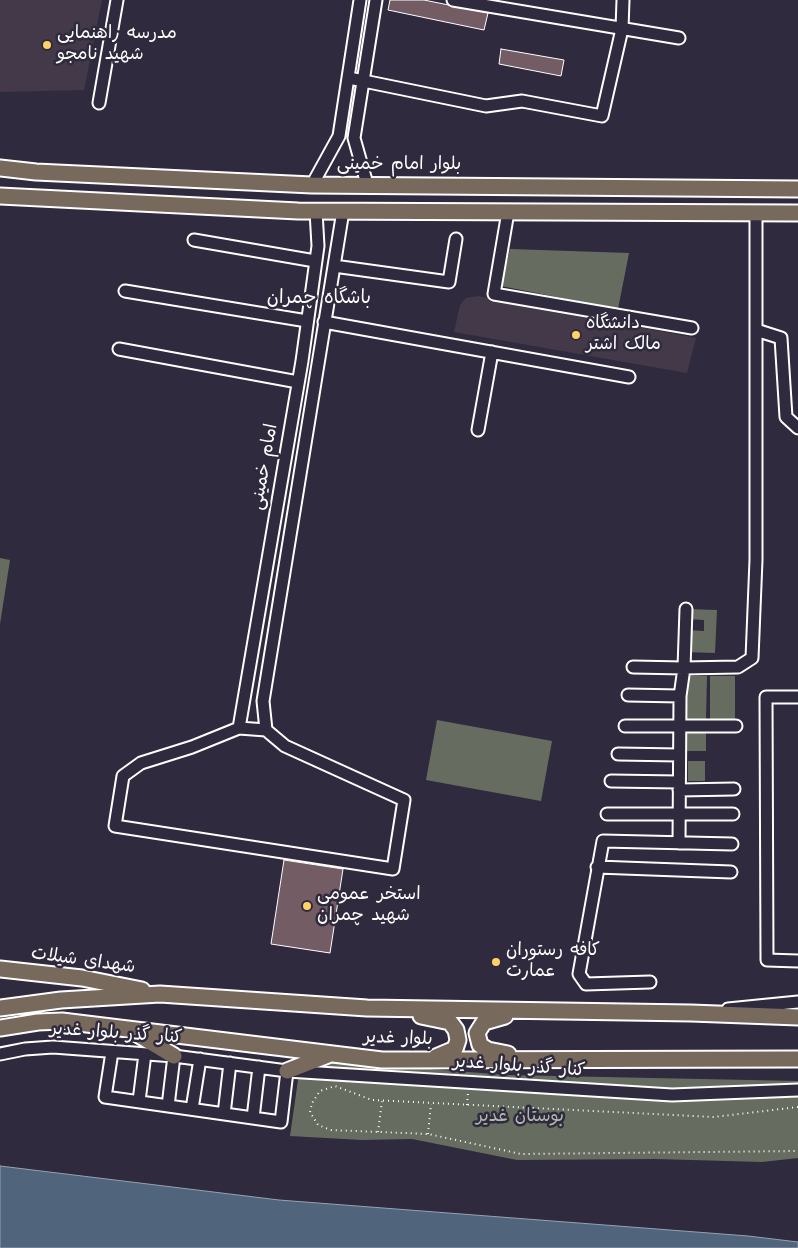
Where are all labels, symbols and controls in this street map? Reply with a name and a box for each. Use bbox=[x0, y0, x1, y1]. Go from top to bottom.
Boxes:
place label: مدرسه راهنمایی شهید نامجو bbox=[57, 24, 177, 66]
marker: مدرسه راهنمایی شهید نامجو bbox=[41, 39, 53, 51]
street label: بلوار امام خمینی bbox=[337, 155, 461, 177]
district label: باشگاه چمران bbox=[267, 289, 371, 311]
place label: دانشگاه مالک اشتر bbox=[586, 314, 661, 356]
marker: دانشگاه مالک اشتر bbox=[570, 329, 582, 341]
street label: امام خمینی bbox=[248, 422, 284, 512]
place label: استخر عمومی شهید چمران bbox=[317, 885, 421, 928]
marker: استخر عمومی شهید چمران bbox=[301, 900, 313, 912]
place label: کافه رستوران عمارت bbox=[506, 941, 600, 984]
street label: شهدای شیلات bbox=[29, 944, 137, 980]
marker: کافه رستوران عمارت bbox=[490, 956, 502, 968]
street label: کنار گذر بلوار غدیر bbox=[49, 1020, 183, 1050]
street label: بلوار غدیر bbox=[363, 1028, 433, 1052]
street label: کنار گذر بلوار غدیر bbox=[452, 1053, 586, 1083]
park label: بوستان غدیر bbox=[476, 1107, 564, 1129]

